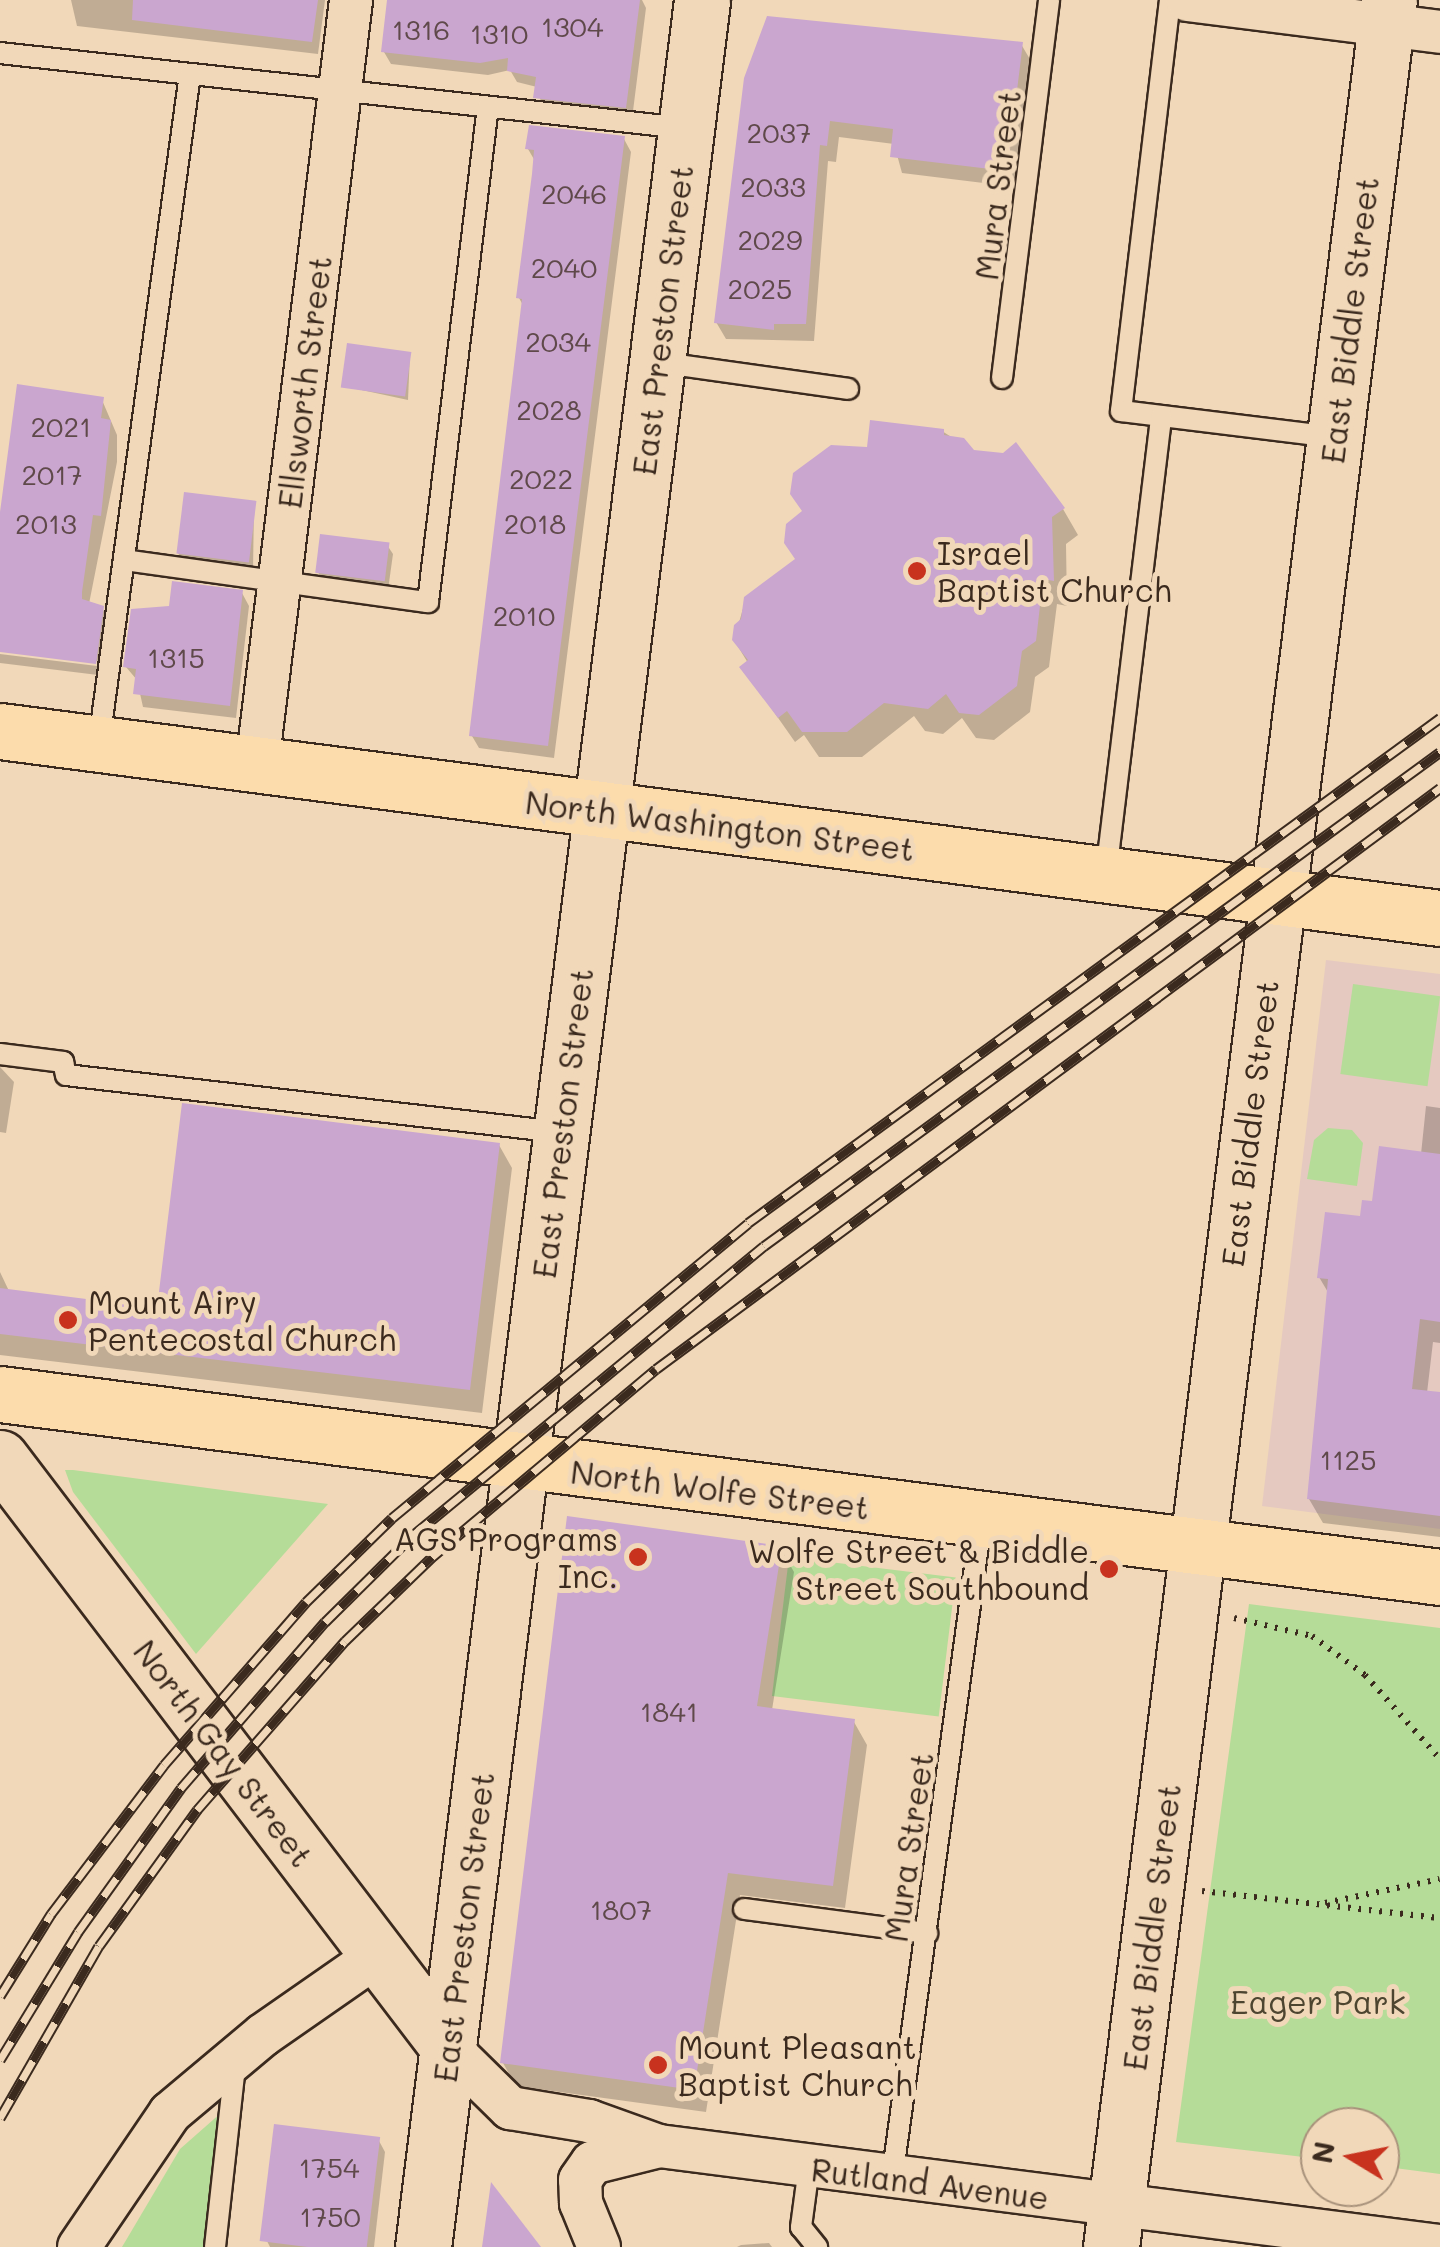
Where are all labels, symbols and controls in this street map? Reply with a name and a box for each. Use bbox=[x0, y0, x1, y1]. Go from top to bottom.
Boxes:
house number: 1304 bbox=[541, 9, 603, 43]
house number: 1316 bbox=[392, 12, 450, 46]
house number: 1310 bbox=[470, 16, 528, 50]
street label: Mura Street bbox=[966, 88, 1028, 282]
house number: 2037 bbox=[747, 115, 811, 149]
street label: East Preston Street bbox=[624, 163, 700, 477]
house number: 2033 bbox=[740, 169, 806, 203]
street label: East Biddle Street bbox=[1312, 175, 1386, 465]
house number: 2046 bbox=[541, 176, 607, 210]
house number: 2029 bbox=[737, 222, 803, 256]
house number: 2040 bbox=[531, 250, 597, 284]
street label: Ellsworth Street bbox=[269, 254, 339, 510]
house number: 2025 bbox=[728, 271, 792, 305]
house number: 2034 bbox=[525, 324, 591, 358]
house number: 2028 bbox=[516, 392, 582, 426]
house number: 2021 bbox=[31, 409, 91, 443]
house number: 2017 bbox=[22, 457, 82, 491]
house number: 2022 bbox=[509, 461, 573, 495]
house number: 2013 bbox=[15, 506, 77, 540]
house number: 2018 bbox=[504, 506, 566, 540]
place label: Israel Baptist Church bbox=[937, 534, 1172, 609]
marker: Israel Baptist Church bbox=[906, 560, 928, 582]
house number: 2010 bbox=[493, 598, 555, 632]
house number: 1315 bbox=[147, 640, 205, 674]
street label: North Washington Street bbox=[523, 782, 917, 868]
street label: East Preston Street bbox=[524, 966, 600, 1280]
street label: East Biddle Street bbox=[1212, 978, 1286, 1268]
place label: Mount Airy Pentecostal Church bbox=[88, 1283, 396, 1358]
marker: Mount Airy Pentecostal Church bbox=[57, 1309, 79, 1331]
house number: 1125 bbox=[1320, 1442, 1376, 1476]
street label: North Wolfe Street bbox=[569, 1452, 871, 1526]
place label: AGS Programs Inc. bbox=[394, 1520, 618, 1595]
place label: Wolfe Street & Biddle Street Southbound bbox=[748, 1532, 1089, 1607]
marker: AGS Programs Inc. bbox=[627, 1546, 649, 1568]
marker: Wolfe Street & Biddle Street Southbound bbox=[1098, 1558, 1120, 1580]
street label: North Gay Street bbox=[126, 1632, 322, 1874]
house number: 1841 bbox=[640, 1694, 698, 1728]
street label: Mura Street bbox=[876, 1750, 940, 1944]
street label: East Preston Street bbox=[425, 1770, 501, 2084]
street label: East Biddle Street bbox=[1114, 1782, 1188, 2072]
house number: 1807 bbox=[590, 1892, 652, 1926]
park label: Eager Park bbox=[1230, 1982, 1406, 2020]
place label: Mount Pleasant Baptist Church bbox=[678, 2028, 917, 2103]
marker: Mount Pleasant Baptist Church bbox=[647, 2054, 669, 2076]
north arrow bbox=[1300, 2107, 1400, 2207]
text: N bbox=[1303, 2139, 1342, 2166]
street label: Rutland Avenue bbox=[809, 2149, 1051, 2217]
house number: 1754 bbox=[299, 2150, 359, 2184]
house number: 1750 bbox=[299, 2199, 361, 2233]

